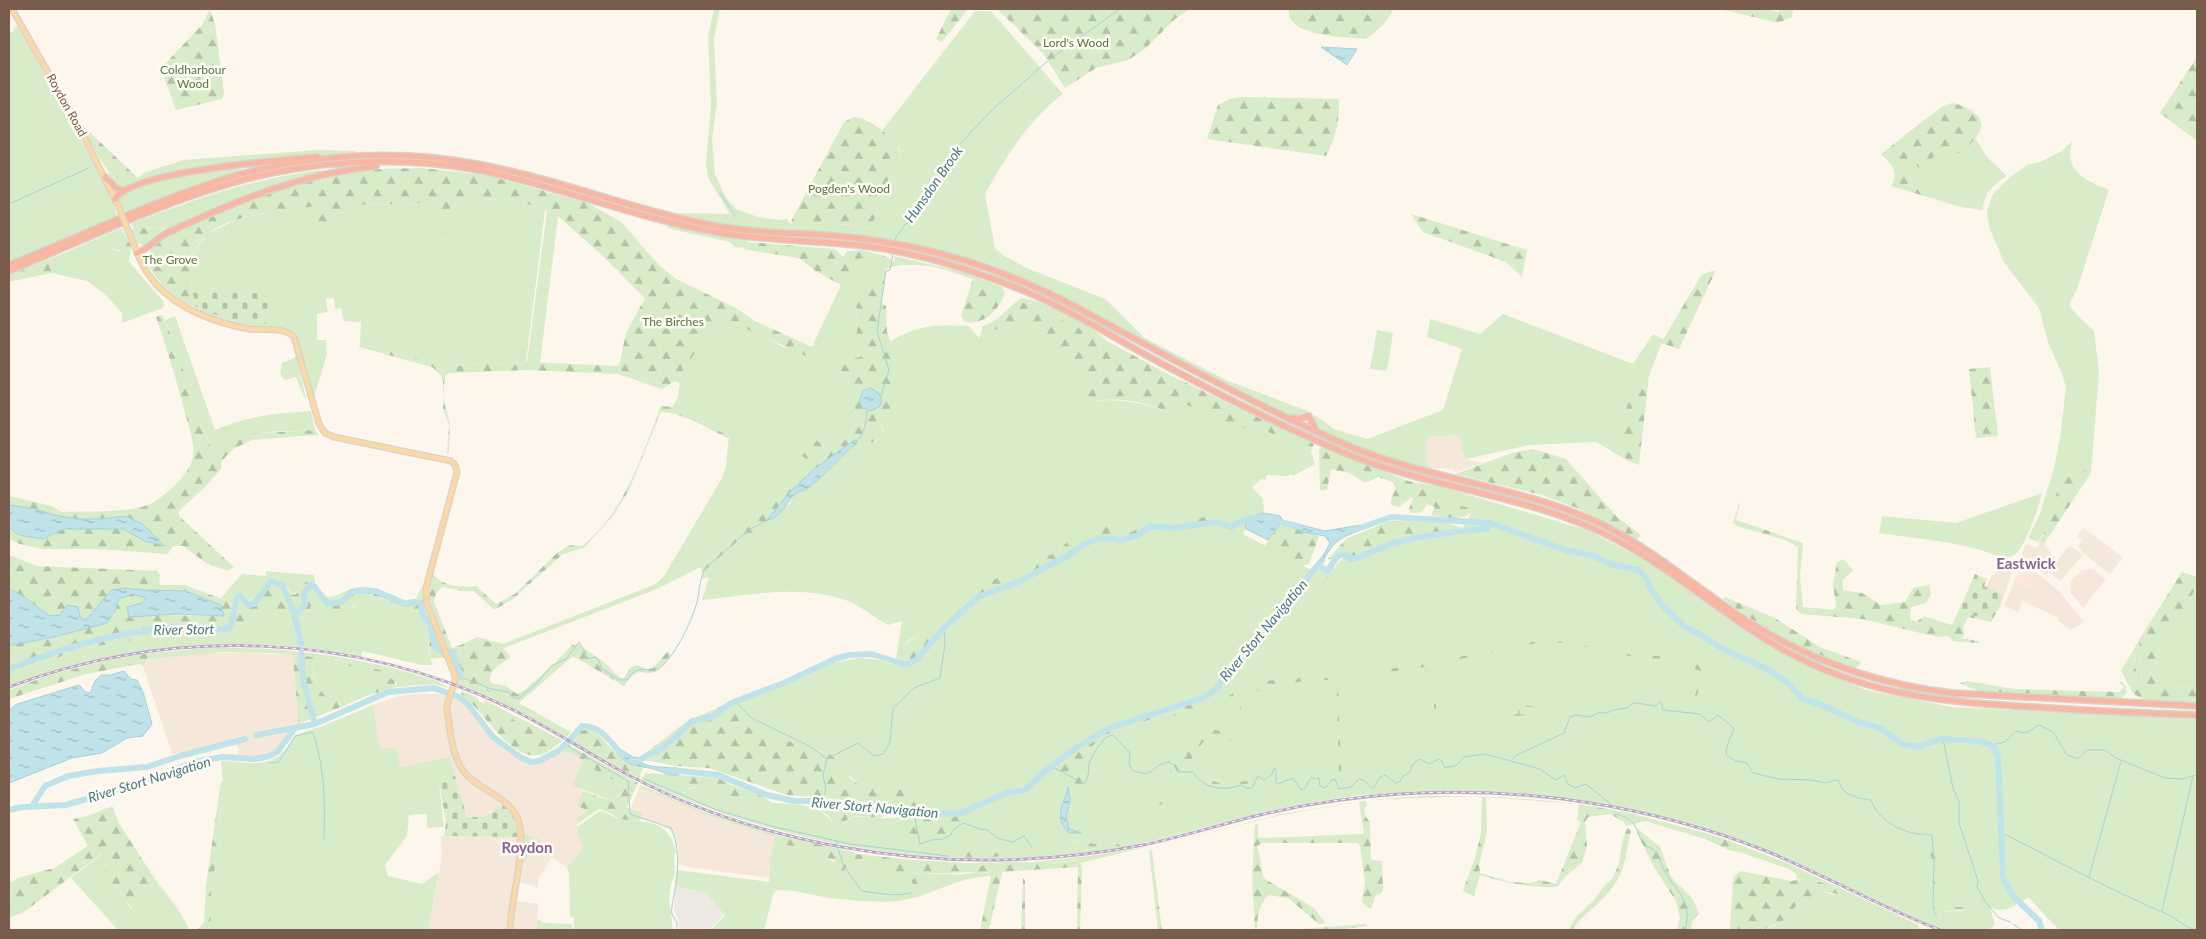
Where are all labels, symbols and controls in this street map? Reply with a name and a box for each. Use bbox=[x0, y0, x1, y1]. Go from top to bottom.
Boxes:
park label: Lord's Wood bbox=[1043, 35, 1109, 50]
park label: Coldharbour Wood bbox=[160, 62, 227, 91]
street label: Roydon Road bbox=[44, 71, 90, 139]
water label: Hunsdon Brook bbox=[900, 142, 966, 226]
park label: Pogden's Wood bbox=[808, 181, 890, 196]
park label: The Grove bbox=[143, 252, 197, 267]
park label: The Birches bbox=[642, 314, 704, 329]
district label: Eastwick bbox=[1996, 554, 2057, 572]
water label: River Stort Navigation bbox=[1216, 576, 1310, 684]
water label: River Stort bbox=[153, 620, 215, 638]
water label: River Stort Navigation bbox=[86, 752, 212, 806]
water label: River Stort Navigation bbox=[811, 793, 939, 821]
district label: Roydon bbox=[502, 838, 552, 856]

